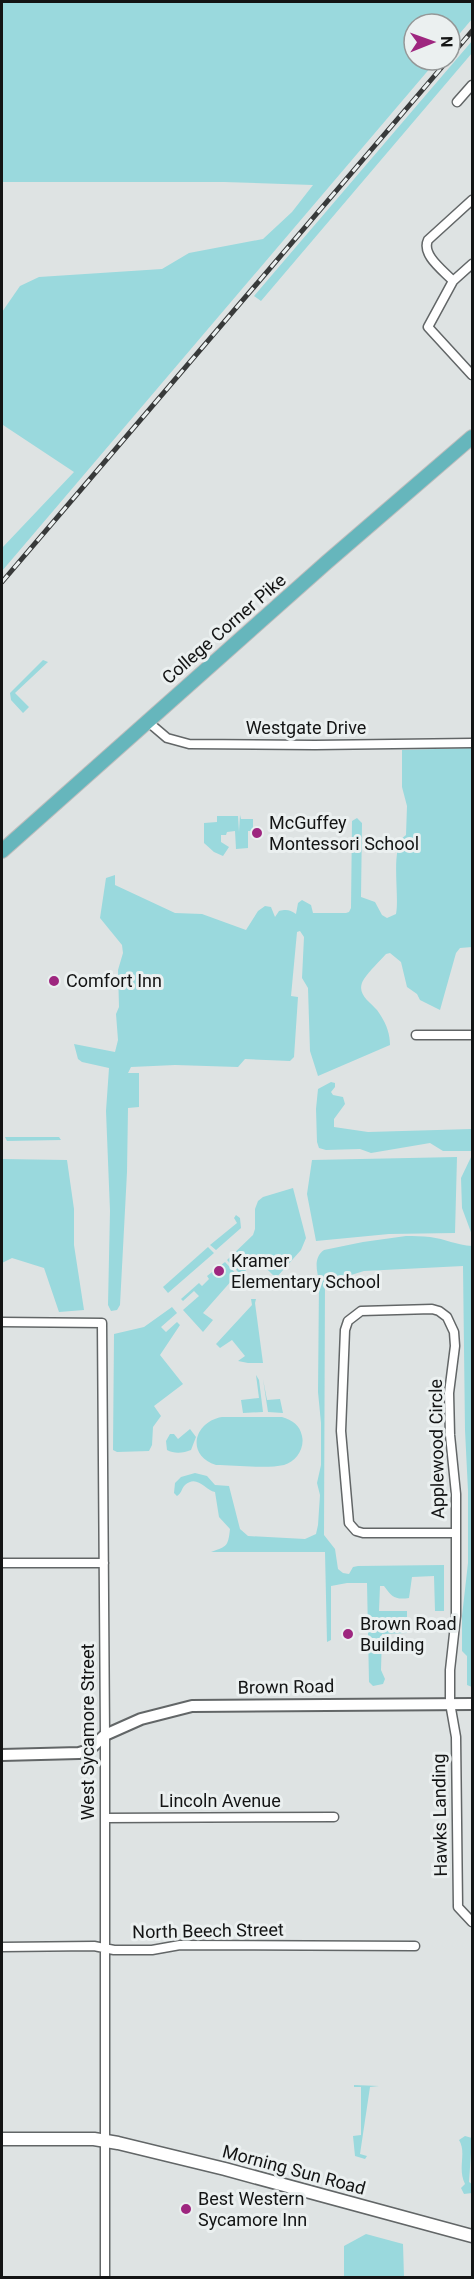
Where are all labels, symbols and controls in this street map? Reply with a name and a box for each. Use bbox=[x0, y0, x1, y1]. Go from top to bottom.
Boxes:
north arrow bbox=[402, 12, 462, 72]
text: N bbox=[437, 36, 456, 48]
street label: College Corner Pike bbox=[158, 569, 290, 688]
street label: Westgate Drive bbox=[246, 717, 366, 738]
place label: McGuffey Montessori School bbox=[269, 812, 419, 854]
marker: McGuffey Montessori School bbox=[250, 826, 264, 840]
place label: Comfort Inn bbox=[66, 970, 162, 991]
marker: Comfort Inn bbox=[47, 974, 61, 988]
place label: Kramer Elementary School bbox=[231, 1250, 380, 1292]
marker: Kramer Elementary School bbox=[212, 1264, 226, 1278]
street label: Applewood Circle bbox=[425, 1379, 448, 1519]
place label: Brown Road Building bbox=[360, 1613, 457, 1655]
marker: Brown Road Building bbox=[341, 1627, 355, 1641]
street label: West Sycamore Street bbox=[77, 1644, 98, 1820]
street label: Brown Road bbox=[237, 1675, 334, 1698]
street label: Hawks Landing bbox=[428, 1753, 451, 1877]
street label: Lincoln Avenue bbox=[159, 1790, 281, 1811]
street label: North Beech Street bbox=[132, 1919, 284, 1942]
street label: Morning Sun Road bbox=[220, 2140, 368, 2199]
place label: Best Western Sycamore Inn bbox=[198, 2188, 307, 2230]
marker: Best Western Sycamore Inn bbox=[179, 2202, 193, 2216]

